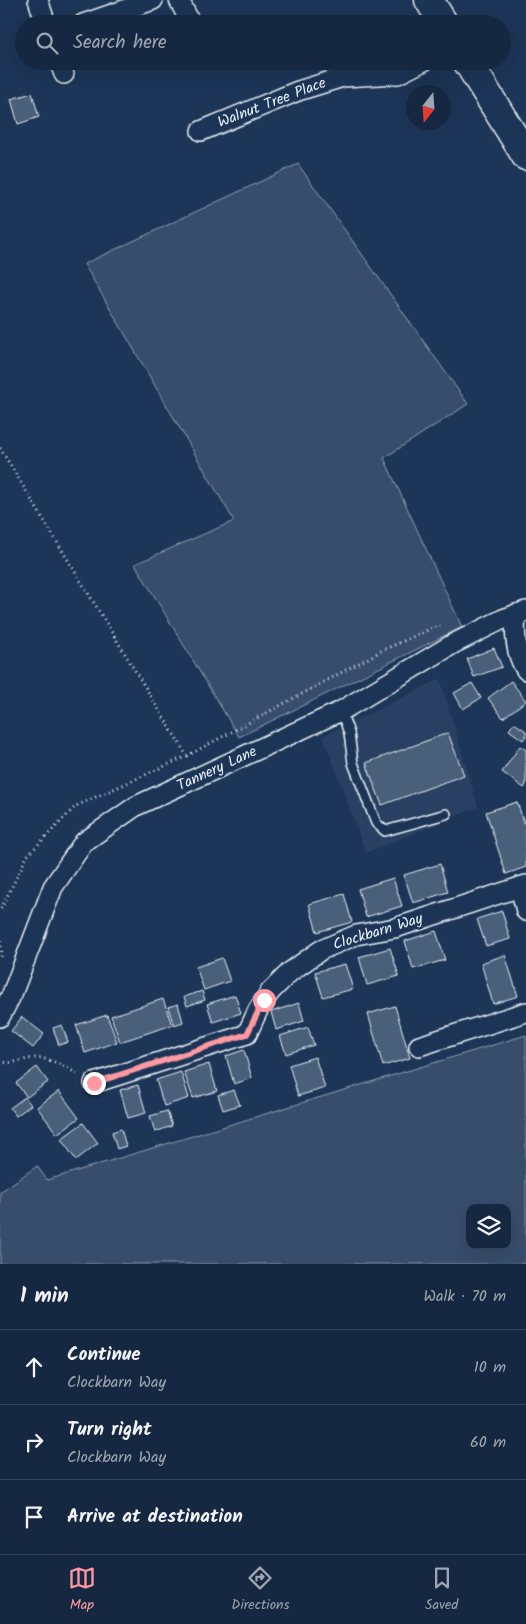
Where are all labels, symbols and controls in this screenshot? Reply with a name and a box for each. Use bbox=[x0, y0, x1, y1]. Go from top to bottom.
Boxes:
search box bbox=[15, 15, 511, 70]
text: Search here bbox=[73, 28, 167, 58]
icon: search bbox=[33, 29, 61, 57]
street label: Walnut Tree Place bbox=[214, 71, 330, 135]
north arrow bbox=[406, 85, 451, 130]
street label: Tannery Lane bbox=[173, 740, 261, 798]
street label: Clockbarn Way bbox=[330, 907, 427, 957]
route start bbox=[253, 989, 276, 1012]
route end bbox=[83, 1072, 106, 1095]
map controls bbox=[466, 1204, 511, 1249]
button: layers bbox=[466, 1204, 511, 1249]
text: 1 min bbox=[20, 1280, 69, 1313]
text: Walk · 70 m bbox=[423, 1284, 506, 1309]
text: Continue bbox=[67, 1340, 140, 1370]
icon: ahead bbox=[20, 1353, 48, 1381]
text: 10 m bbox=[474, 1355, 506, 1380]
text: Clockbarn Way bbox=[67, 1370, 166, 1395]
text: Turn right bbox=[67, 1415, 152, 1445]
icon: right bbox=[20, 1428, 48, 1456]
text: 60 m bbox=[470, 1430, 506, 1455]
text: Clockbarn Way bbox=[67, 1445, 166, 1470]
text: Arrive at destination bbox=[67, 1502, 243, 1532]
icon: arrive bbox=[20, 1503, 48, 1531]
tab: Map bbox=[68, 1564, 96, 1616]
tab: Directions bbox=[231, 1564, 289, 1616]
tab: Saved bbox=[425, 1564, 458, 1616]

